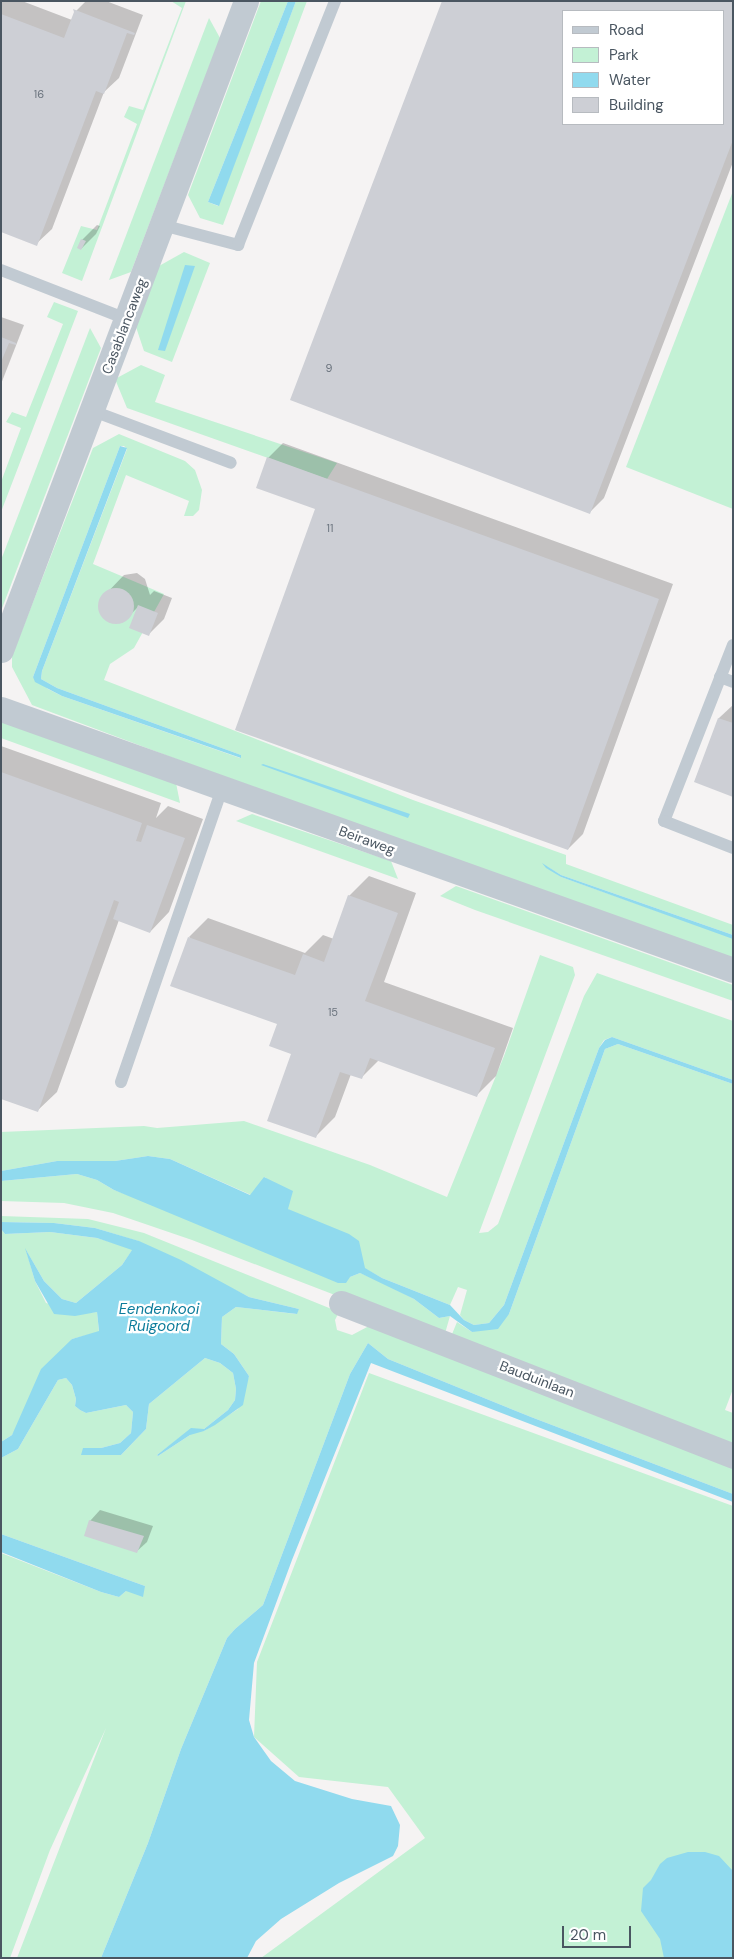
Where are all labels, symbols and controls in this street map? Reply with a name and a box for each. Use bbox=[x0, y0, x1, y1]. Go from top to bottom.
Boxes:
legend bbox=[562, 10, 724, 125]
text: Road bbox=[609, 20, 644, 40]
text: Park bbox=[609, 45, 639, 65]
text: Water bbox=[609, 70, 650, 90]
house number: 16 bbox=[34, 87, 44, 101]
text: Building bbox=[609, 95, 664, 115]
street label: Casablancaweg bbox=[98, 276, 150, 376]
house number: 9 bbox=[326, 361, 332, 375]
house number: 11 bbox=[327, 521, 333, 535]
street label: Beiraweg bbox=[337, 822, 397, 858]
house number: 15 bbox=[328, 1005, 338, 1019]
water label: Eendenkooi Ruigoord bbox=[119, 1300, 199, 1335]
street label: Bauduinlaan bbox=[497, 1357, 577, 1401]
scale bar bbox=[564, 1916, 633, 1948]
text: 20 m bbox=[570, 1925, 606, 1945]

